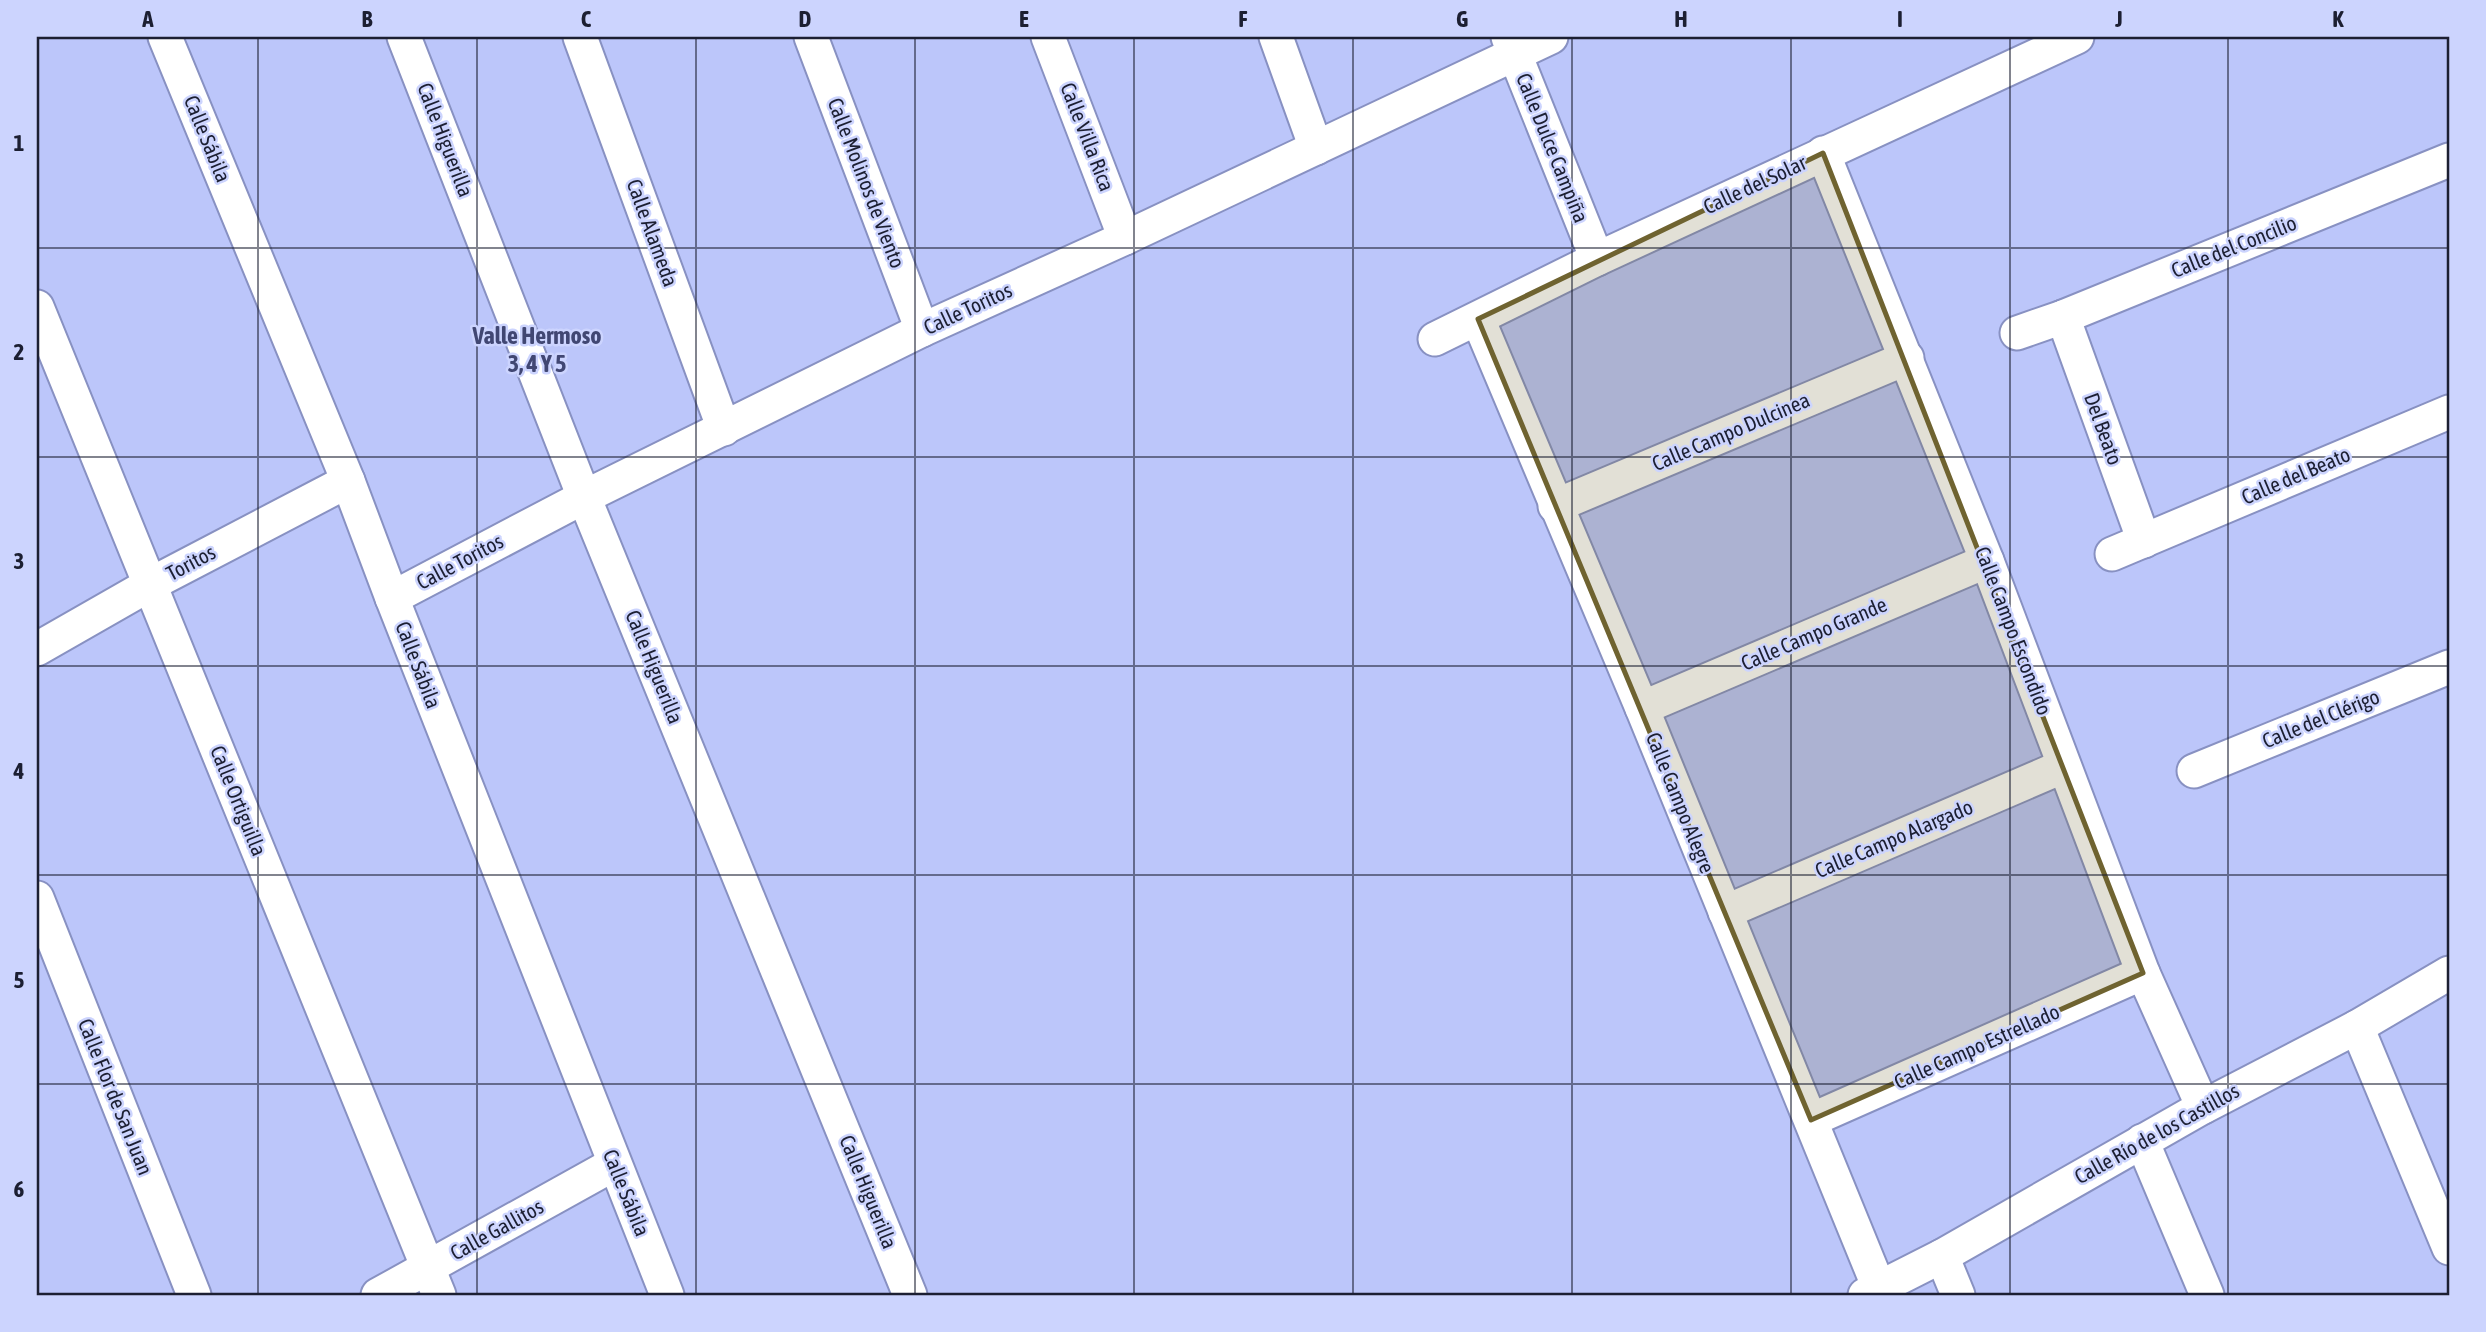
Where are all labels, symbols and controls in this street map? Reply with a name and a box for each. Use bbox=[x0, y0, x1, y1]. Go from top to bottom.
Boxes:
text: A bbox=[141, 6, 154, 32]
text: B bbox=[362, 6, 373, 32]
text: C bbox=[581, 6, 592, 32]
text: D bbox=[799, 6, 812, 32]
text: E bbox=[1019, 6, 1029, 32]
text: F bbox=[1238, 6, 1248, 32]
text: G bbox=[1456, 6, 1468, 32]
text: H bbox=[1674, 6, 1688, 32]
text: I bbox=[1897, 6, 1903, 32]
text: J bbox=[2114, 6, 2123, 32]
text: K bbox=[2332, 6, 2344, 32]
street label: Calle Dulce Campiña bbox=[1512, 69, 1594, 226]
street label: Calle Higuerilla bbox=[413, 79, 479, 200]
street label: Calle Villa Rica bbox=[1056, 79, 1120, 194]
street label: Calle Sábila bbox=[180, 92, 236, 185]
street label: Calle Molinos de Viento bbox=[823, 94, 910, 271]
text: 1 bbox=[14, 130, 25, 156]
street label: Calle del Solar bbox=[1699, 149, 1811, 218]
street label: Calle Alameda bbox=[622, 176, 683, 290]
street label: Calle del Concilio bbox=[2168, 210, 2300, 282]
street label: Calle Toritos bbox=[920, 277, 1015, 339]
district label: Valle Hermoso 3, 4 Y 5 bbox=[471, 322, 602, 377]
text: 2 bbox=[14, 339, 24, 365]
street label: Calle Campo Dulcinea bbox=[1648, 387, 1813, 475]
street label: Del Beato bbox=[2080, 389, 2128, 468]
street label: Calle del Beato bbox=[2238, 441, 2353, 509]
street label: Calle Toritos bbox=[412, 528, 507, 594]
street label: Toritos bbox=[162, 539, 219, 585]
street label: Calle Campo Escondido bbox=[1971, 543, 2057, 718]
text: 3 bbox=[14, 548, 24, 574]
street label: Calle Campo Grande bbox=[1737, 592, 1890, 675]
street label: Calle Higuerilla bbox=[621, 606, 689, 727]
street label: Calle Sábila bbox=[391, 618, 446, 712]
street label: Calle del Clérigo bbox=[2258, 684, 2383, 752]
street label: Calle Campo Alegre bbox=[1642, 729, 1720, 876]
street label: Calle Ortiguilla bbox=[206, 742, 272, 859]
text: 4 bbox=[13, 758, 25, 784]
street label: Calle Campo Alargado bbox=[1811, 794, 1976, 882]
text: 5 bbox=[14, 967, 25, 993]
street label: Calle Campo Estrellado bbox=[1890, 999, 2063, 1093]
street label: Calle Flor de San Juan bbox=[74, 1015, 158, 1178]
street label: Calle Río de los Castillos bbox=[2070, 1078, 2243, 1188]
street label: Calle Higuerilla bbox=[835, 1131, 903, 1252]
street label: Calle Sábila bbox=[599, 1146, 655, 1239]
text: 6 bbox=[14, 1176, 25, 1202]
street label: Calle Gallitos bbox=[446, 1194, 547, 1264]

